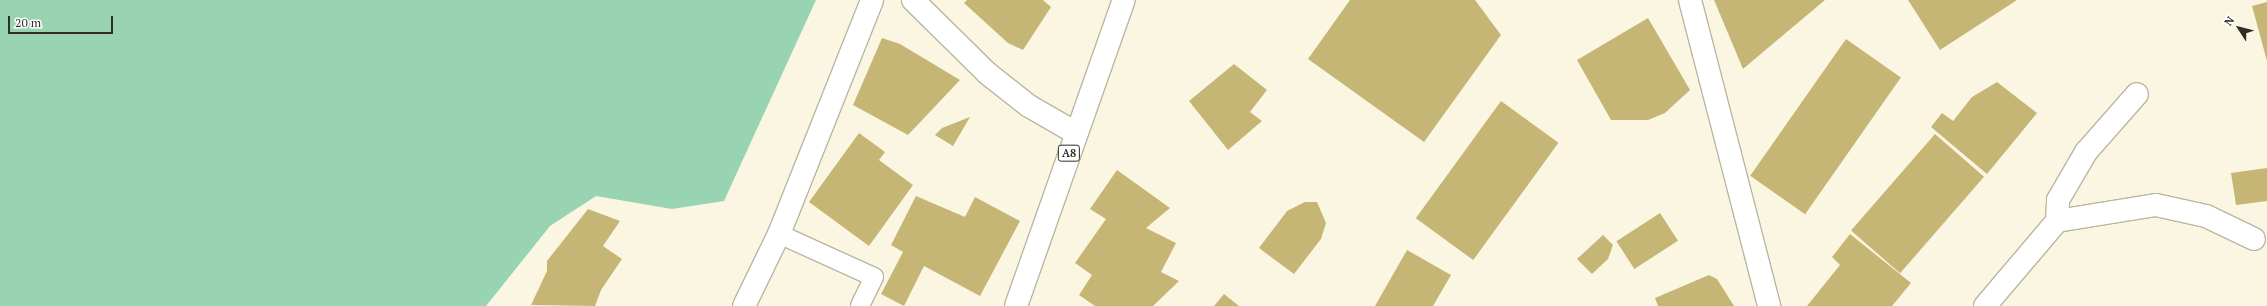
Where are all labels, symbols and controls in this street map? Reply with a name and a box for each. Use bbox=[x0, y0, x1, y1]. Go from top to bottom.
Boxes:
scale bar bbox=[10, 8, 115, 34]
north arrow bbox=[2219, 8, 2259, 48]
text: N bbox=[2221, 13, 2237, 28]
text: 20 m bbox=[15, 15, 41, 30]
road number: A8 bbox=[1057, 144, 1081, 162]

